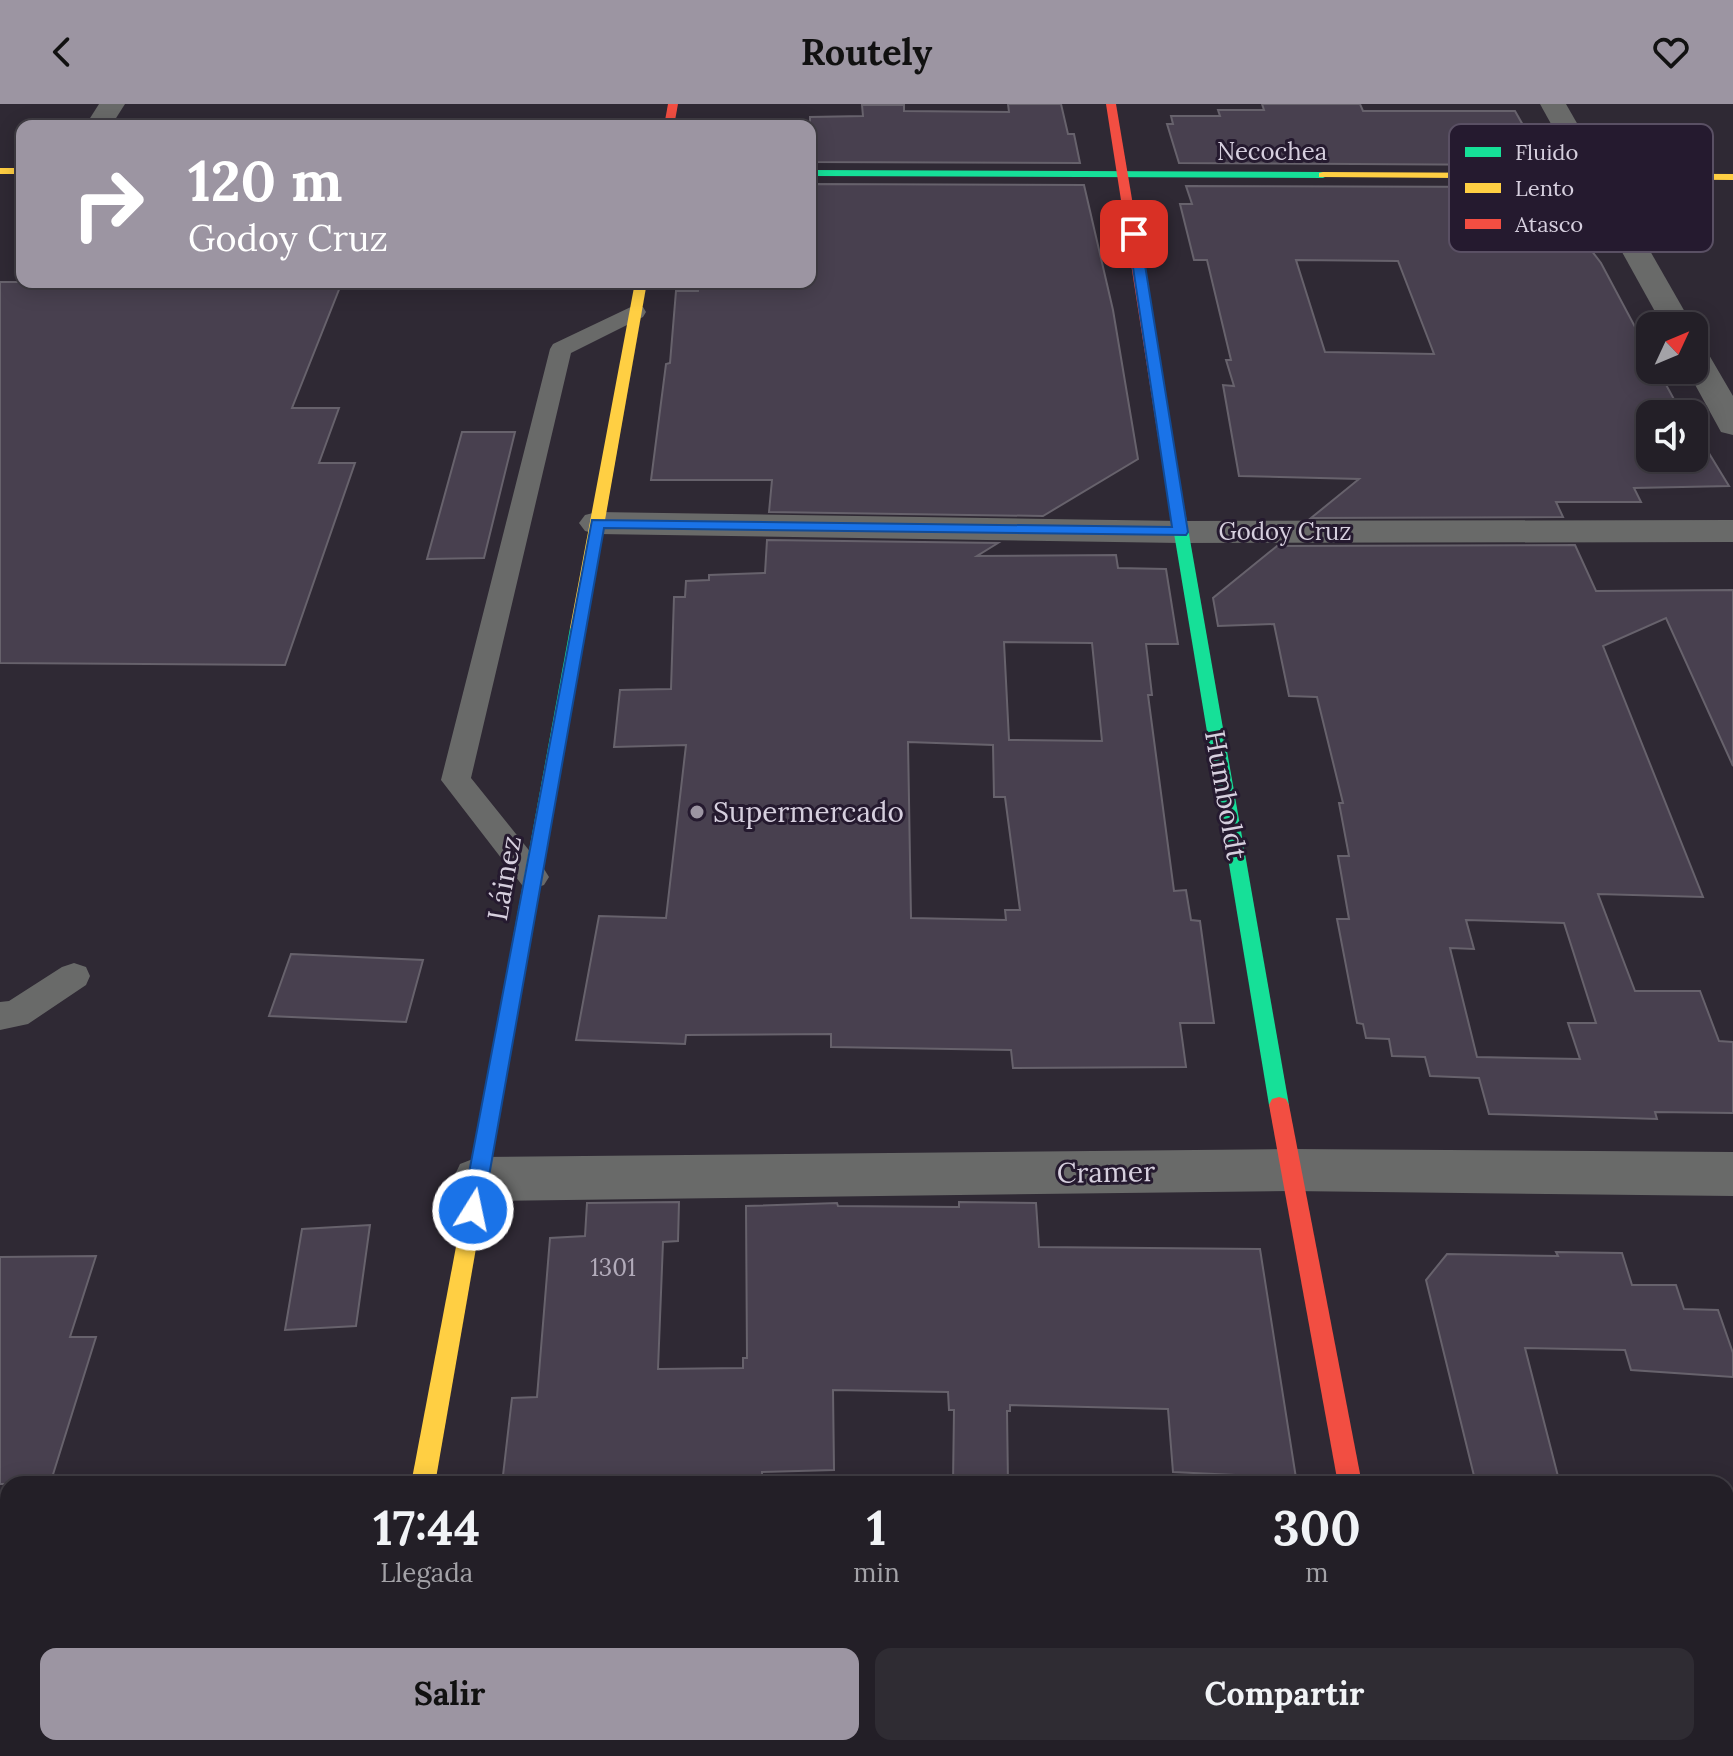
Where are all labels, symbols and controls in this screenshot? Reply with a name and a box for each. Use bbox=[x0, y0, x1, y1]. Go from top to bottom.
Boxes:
text: Routely bbox=[801, 29, 932, 75]
icon: back bbox=[40, 30, 84, 74]
icon: heart bbox=[1649, 30, 1693, 74]
legend bbox=[1449, 124, 1713, 252]
street label: Necochea bbox=[1217, 136, 1327, 167]
text: Fluido bbox=[1515, 138, 1578, 166]
text: 120 m bbox=[188, 145, 342, 216]
icon: right bbox=[56, 152, 160, 256]
text: Lento bbox=[1515, 174, 1574, 202]
pin bbox=[1100, 200, 1168, 268]
text: Atasco bbox=[1514, 210, 1583, 238]
icon: arrive bbox=[1112, 212, 1156, 256]
text: Godoy Cruz bbox=[188, 215, 388, 261]
north arrow bbox=[1636, 312, 1708, 384]
map controls bbox=[1636, 312, 1708, 472]
button: sound bbox=[1636, 400, 1708, 472]
street label: Godoy Cruz bbox=[1218, 516, 1352, 547]
street label: Humboldt bbox=[1197, 727, 1255, 863]
place label: Supermercado bbox=[713, 794, 904, 830]
marker: Supermercado bbox=[688, 803, 706, 821]
street label: Láinez bbox=[479, 833, 529, 923]
street label: Cramer bbox=[1057, 1153, 1155, 1191]
position arrow bbox=[431, 1168, 515, 1252]
house number: 1301 bbox=[590, 1252, 636, 1283]
text: 17:44 bbox=[373, 1497, 480, 1558]
text: 1 bbox=[867, 1497, 886, 1558]
text: 300 bbox=[1273, 1497, 1361, 1558]
text: Llegada bbox=[380, 1556, 473, 1589]
text: min bbox=[853, 1556, 900, 1589]
text: m bbox=[1305, 1556, 1328, 1589]
button: Salir bbox=[40, 1648, 859, 1740]
button: Compartir bbox=[875, 1648, 1694, 1740]

